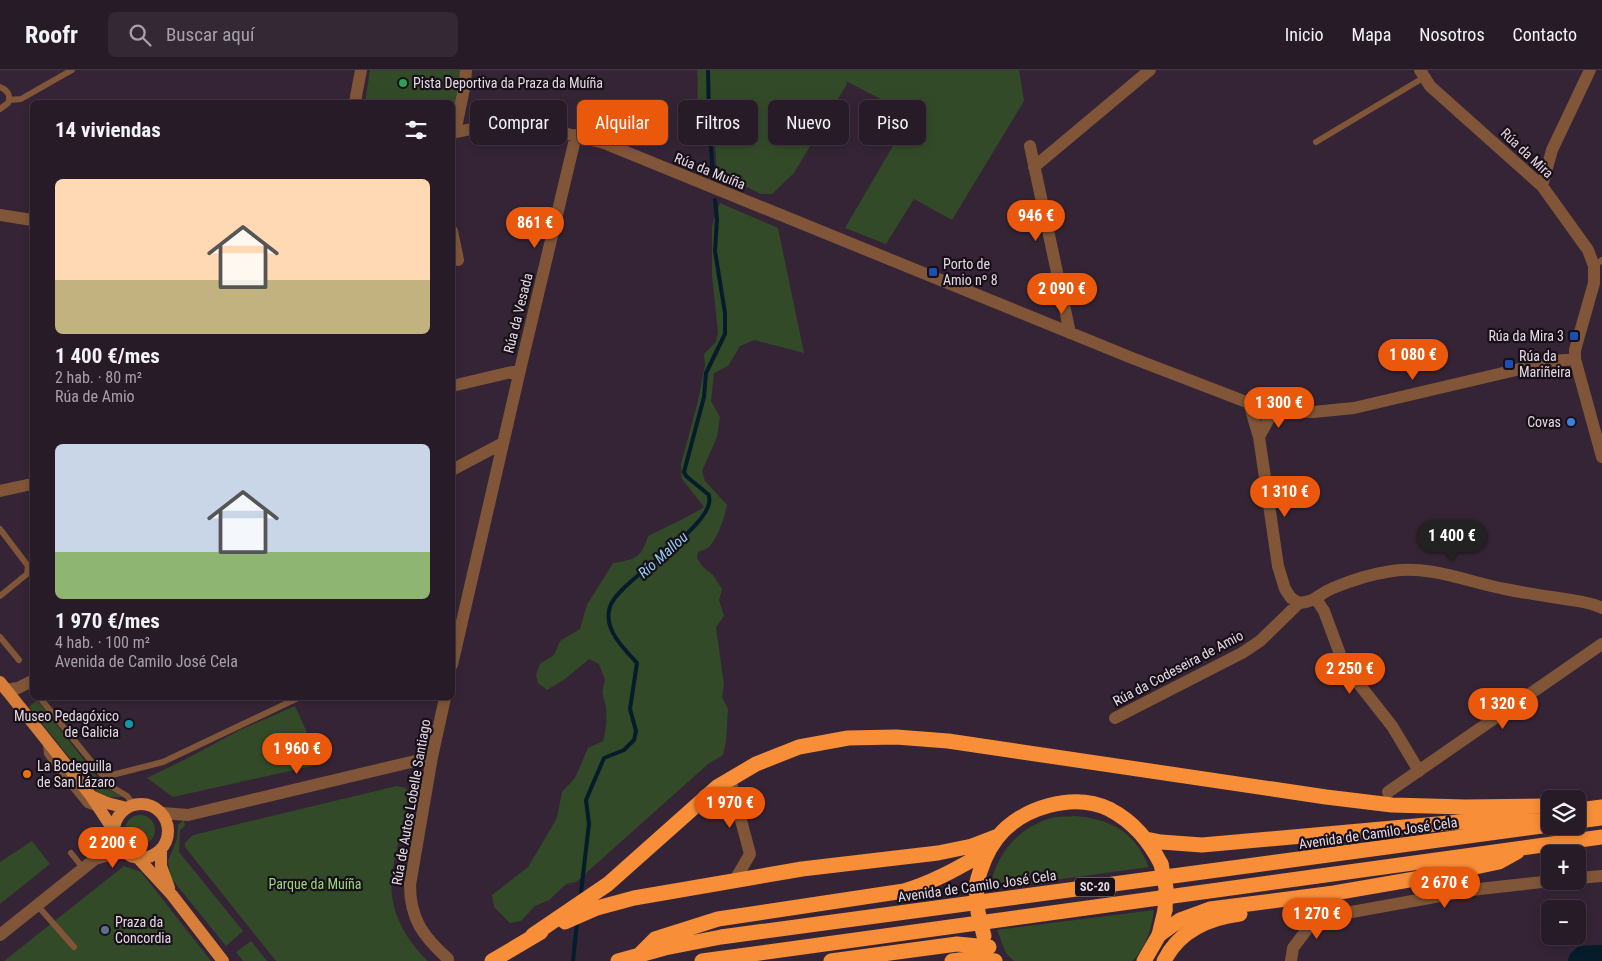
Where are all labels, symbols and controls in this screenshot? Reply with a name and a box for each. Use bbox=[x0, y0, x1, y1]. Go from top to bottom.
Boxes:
search box bbox=[108, 12, 458, 57]
text: Roofr bbox=[25, 21, 78, 49]
icon: search bbox=[126, 21, 154, 49]
text: Buscar aquí bbox=[166, 23, 254, 46]
text: Inicio bbox=[1285, 24, 1324, 45]
text: Mapa bbox=[1352, 24, 1391, 45]
text: Nosotros bbox=[1419, 24, 1485, 45]
text: Contacto bbox=[1513, 24, 1577, 45]
place label: Pista Deportiva da Praza da Muíña bbox=[413, 75, 603, 91]
marker: Pista Deportiva da Praza da Muíña bbox=[397, 77, 409, 89]
chip: Comprar bbox=[470, 100, 567, 145]
chip: Alquilar bbox=[577, 100, 668, 145]
chip: Filtros bbox=[678, 100, 758, 145]
chip: Nuevo bbox=[768, 100, 849, 145]
chip: Piso bbox=[859, 100, 926, 145]
icon: filters bbox=[402, 116, 430, 144]
text: 14 viviendas bbox=[55, 118, 161, 142]
street label: Rúa da Mira bbox=[1498, 125, 1556, 181]
street label: Rúa da Muíña bbox=[672, 150, 748, 192]
pin: 946 € bbox=[1001, 200, 1071, 242]
pin: 861 € bbox=[500, 206, 570, 249]
text: 946 € bbox=[1018, 206, 1054, 225]
icon: home bbox=[198, 212, 288, 302]
text: 861 € bbox=[517, 213, 553, 232]
place label: Porto de Amio nº 8 bbox=[943, 256, 998, 288]
marker: Porto de Amio nº 8 bbox=[927, 266, 939, 278]
street label: Rúa da Vesada bbox=[500, 271, 536, 355]
pin: 2 090 € bbox=[1016, 272, 1108, 315]
text: 2 090 € bbox=[1038, 279, 1086, 298]
place label: Rúa da Mira 3 bbox=[1488, 328, 1564, 344]
marker: Rúa da Mira 3 bbox=[1568, 330, 1580, 342]
pin: 1 080 € bbox=[1367, 338, 1459, 381]
text: 1 400 €/mes bbox=[55, 344, 160, 368]
text: 1 080 € bbox=[1389, 345, 1437, 364]
place label: Rúa da Mariñeira bbox=[1519, 348, 1571, 380]
marker: Rúa da Mariñeira bbox=[1503, 358, 1515, 370]
text: 2 hab. · 80 m² bbox=[55, 368, 142, 387]
pin: 1 300 € bbox=[1233, 386, 1325, 429]
text: Rúa de Amio bbox=[55, 387, 135, 406]
text: 1 300 € bbox=[1255, 393, 1303, 412]
place label: Covas bbox=[1527, 414, 1561, 430]
marker: Covas bbox=[1565, 416, 1577, 428]
pin: 1 310 € bbox=[1239, 476, 1331, 518]
icon: home bbox=[198, 477, 288, 567]
text: 1 310 € bbox=[1261, 482, 1309, 501]
pin: 1 400 € bbox=[1406, 520, 1498, 562]
text: 1 400 € bbox=[1428, 526, 1476, 545]
water label: Río Mallou bbox=[634, 528, 692, 582]
text: 1 970 €/mes bbox=[55, 609, 160, 633]
street label: Rúa da Codeseira de Amio bbox=[1110, 627, 1246, 709]
text: 4 hab. · 100 m² bbox=[55, 633, 150, 652]
text: Avenida de Camilo José Cela bbox=[55, 652, 238, 671]
pin: 2 250 € bbox=[1304, 652, 1396, 695]
text: 2 250 € bbox=[1326, 659, 1374, 678]
pin: 1 320 € bbox=[1457, 688, 1549, 730]
text: 1 320 € bbox=[1479, 694, 1527, 713]
place label: Museo Pedagóxico de Galicia bbox=[14, 708, 119, 740]
marker: Museo Pedagóxico de Galicia bbox=[123, 718, 135, 730]
street label: Rúa de Autos Lobelle Santiago bbox=[389, 718, 433, 886]
pin: 1 960 € bbox=[251, 732, 343, 775]
text: 1 960 € bbox=[273, 739, 321, 758]
place label: La Bodeguilla de San Lázaro bbox=[37, 758, 115, 790]
marker: La Bodeguilla de San Lázaro bbox=[21, 768, 33, 780]
pin: 1 970 € bbox=[684, 786, 776, 829]
map controls bbox=[1541, 790, 1586, 945]
button: layers bbox=[1541, 790, 1586, 835]
text: 1 970 € bbox=[706, 793, 754, 812]
street label: Avenida de Camilo José Cela bbox=[1298, 814, 1458, 852]
pin: 2 200 € bbox=[67, 826, 159, 869]
text: 2 200 € bbox=[89, 833, 137, 852]
button: + bbox=[1541, 845, 1586, 890]
pin: 2 670 € bbox=[1399, 866, 1491, 909]
street label: Avenida de Camilo José Cela bbox=[897, 867, 1057, 905]
text: 2 670 € bbox=[1421, 873, 1469, 892]
park label: Parque da Muíña bbox=[268, 876, 362, 892]
road number: SC-20 bbox=[1075, 878, 1115, 896]
pin: 1 270 € bbox=[1271, 898, 1363, 940]
button: − bbox=[1541, 900, 1586, 945]
text: 1 270 € bbox=[1293, 904, 1341, 923]
place label: Praza da Concordia bbox=[115, 914, 171, 946]
marker: Praza da Concordia bbox=[99, 924, 111, 936]

